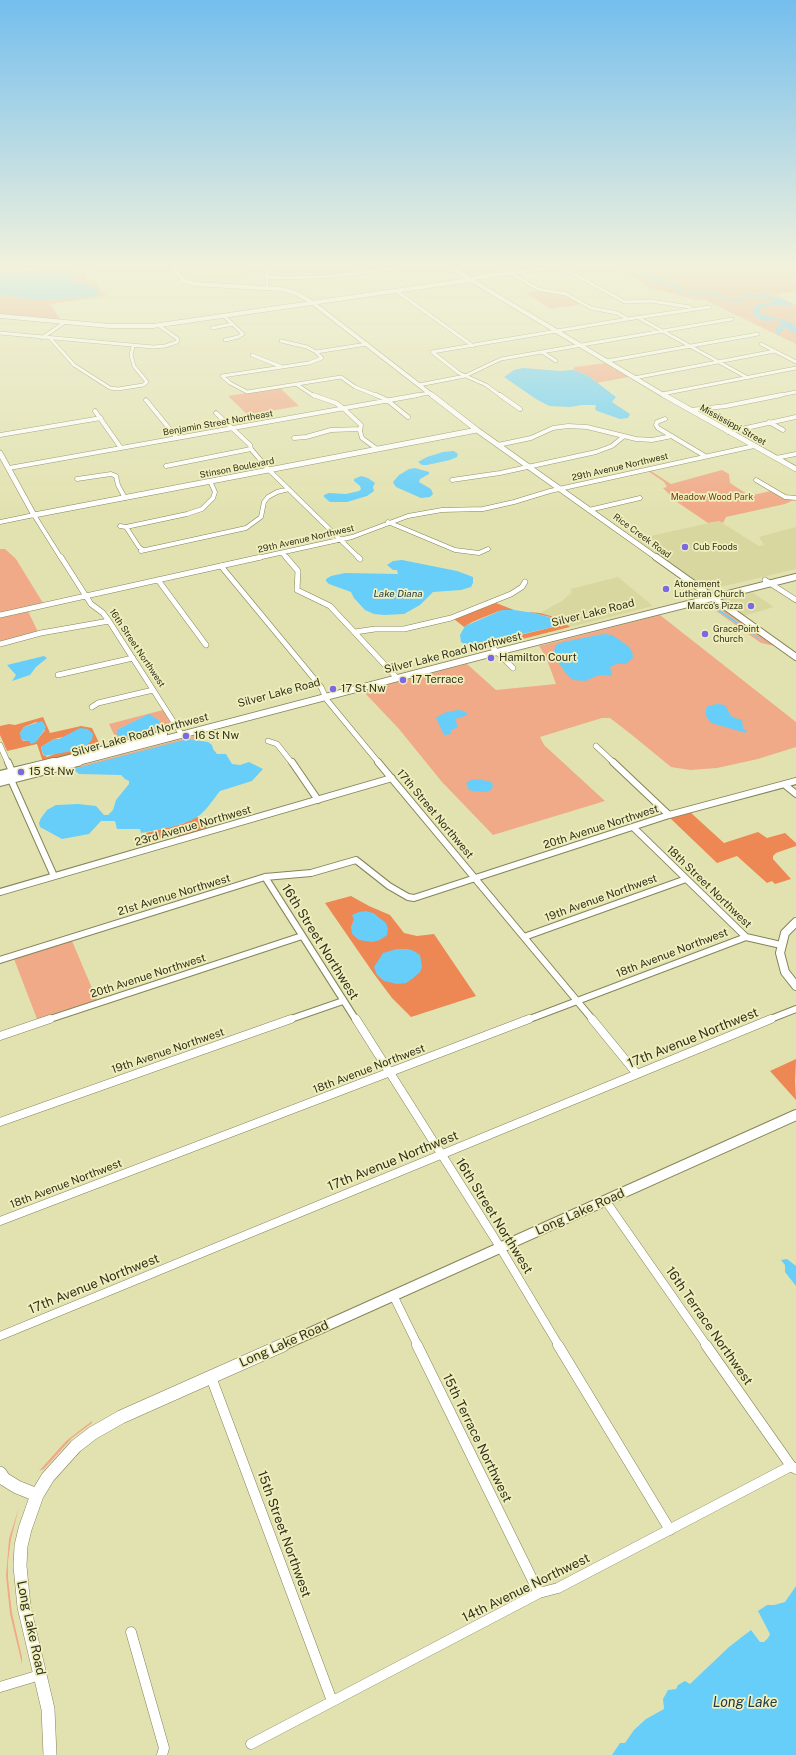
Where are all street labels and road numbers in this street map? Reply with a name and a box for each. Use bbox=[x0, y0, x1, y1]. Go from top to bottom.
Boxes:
street label: Mississippi Street bbox=[698, 402, 768, 448]
street label: Benjamin Street Northeast bbox=[162, 408, 274, 438]
street label: 29th Avenue Northwest bbox=[571, 451, 669, 483]
street label: Stinson Boulevard bbox=[199, 455, 275, 481]
street label: Rice Creek Road bbox=[611, 511, 673, 561]
street label: 29th Avenue Northwest bbox=[257, 523, 355, 555]
street label: Silver Lake Road bbox=[550, 596, 636, 630]
street label: 16th Street Northwest bbox=[107, 607, 167, 689]
street label: Silver Lake Road Northwest bbox=[383, 630, 523, 676]
street label: Silver Lake Road bbox=[236, 676, 322, 710]
street label: Silver Lake Road Northwest bbox=[70, 710, 210, 760]
street label: 17th Street Northwest bbox=[394, 767, 476, 861]
street label: 20th Avenue Northwest bbox=[542, 802, 660, 852]
street label: 23rd Avenue Northwest bbox=[133, 803, 253, 849]
street label: 18th Street Northwest bbox=[664, 843, 754, 931]
street label: 21st Avenue Northwest bbox=[116, 872, 232, 918]
street label: 19th Avenue Northwest bbox=[543, 872, 659, 924]
street label: 16th Street Northwest bbox=[278, 881, 362, 1003]
street label: 18th Avenue Northwest bbox=[614, 926, 730, 980]
street label: 20th Avenue Northwest bbox=[89, 951, 207, 1001]
street label: 17th Avenue Northwest bbox=[625, 1005, 761, 1071]
street label: 19th Avenue Northwest bbox=[110, 1025, 226, 1077]
street label: 18th Avenue Northwest bbox=[311, 1042, 427, 1096]
street label: 17th Avenue Northwest bbox=[325, 1128, 461, 1194]
street label: 16th Street Northwest bbox=[452, 1155, 536, 1277]
street label: 18th Avenue Northwest bbox=[8, 1157, 124, 1211]
street label: Long Lake Road bbox=[533, 1185, 627, 1239]
street label: 17th Avenue Northwest bbox=[26, 1251, 162, 1317]
street label: 16th Terrace Northwest bbox=[662, 1264, 756, 1388]
street label: Long Lake Road bbox=[237, 1317, 331, 1371]
street label: 15th Terrace Northwest bbox=[439, 1371, 515, 1505]
street label: 15th Street Northwest bbox=[254, 1469, 314, 1599]
street label: 14th Avenue Northwest bbox=[460, 1550, 592, 1626]
street label: Long Lake Road bbox=[13, 1579, 49, 1677]

